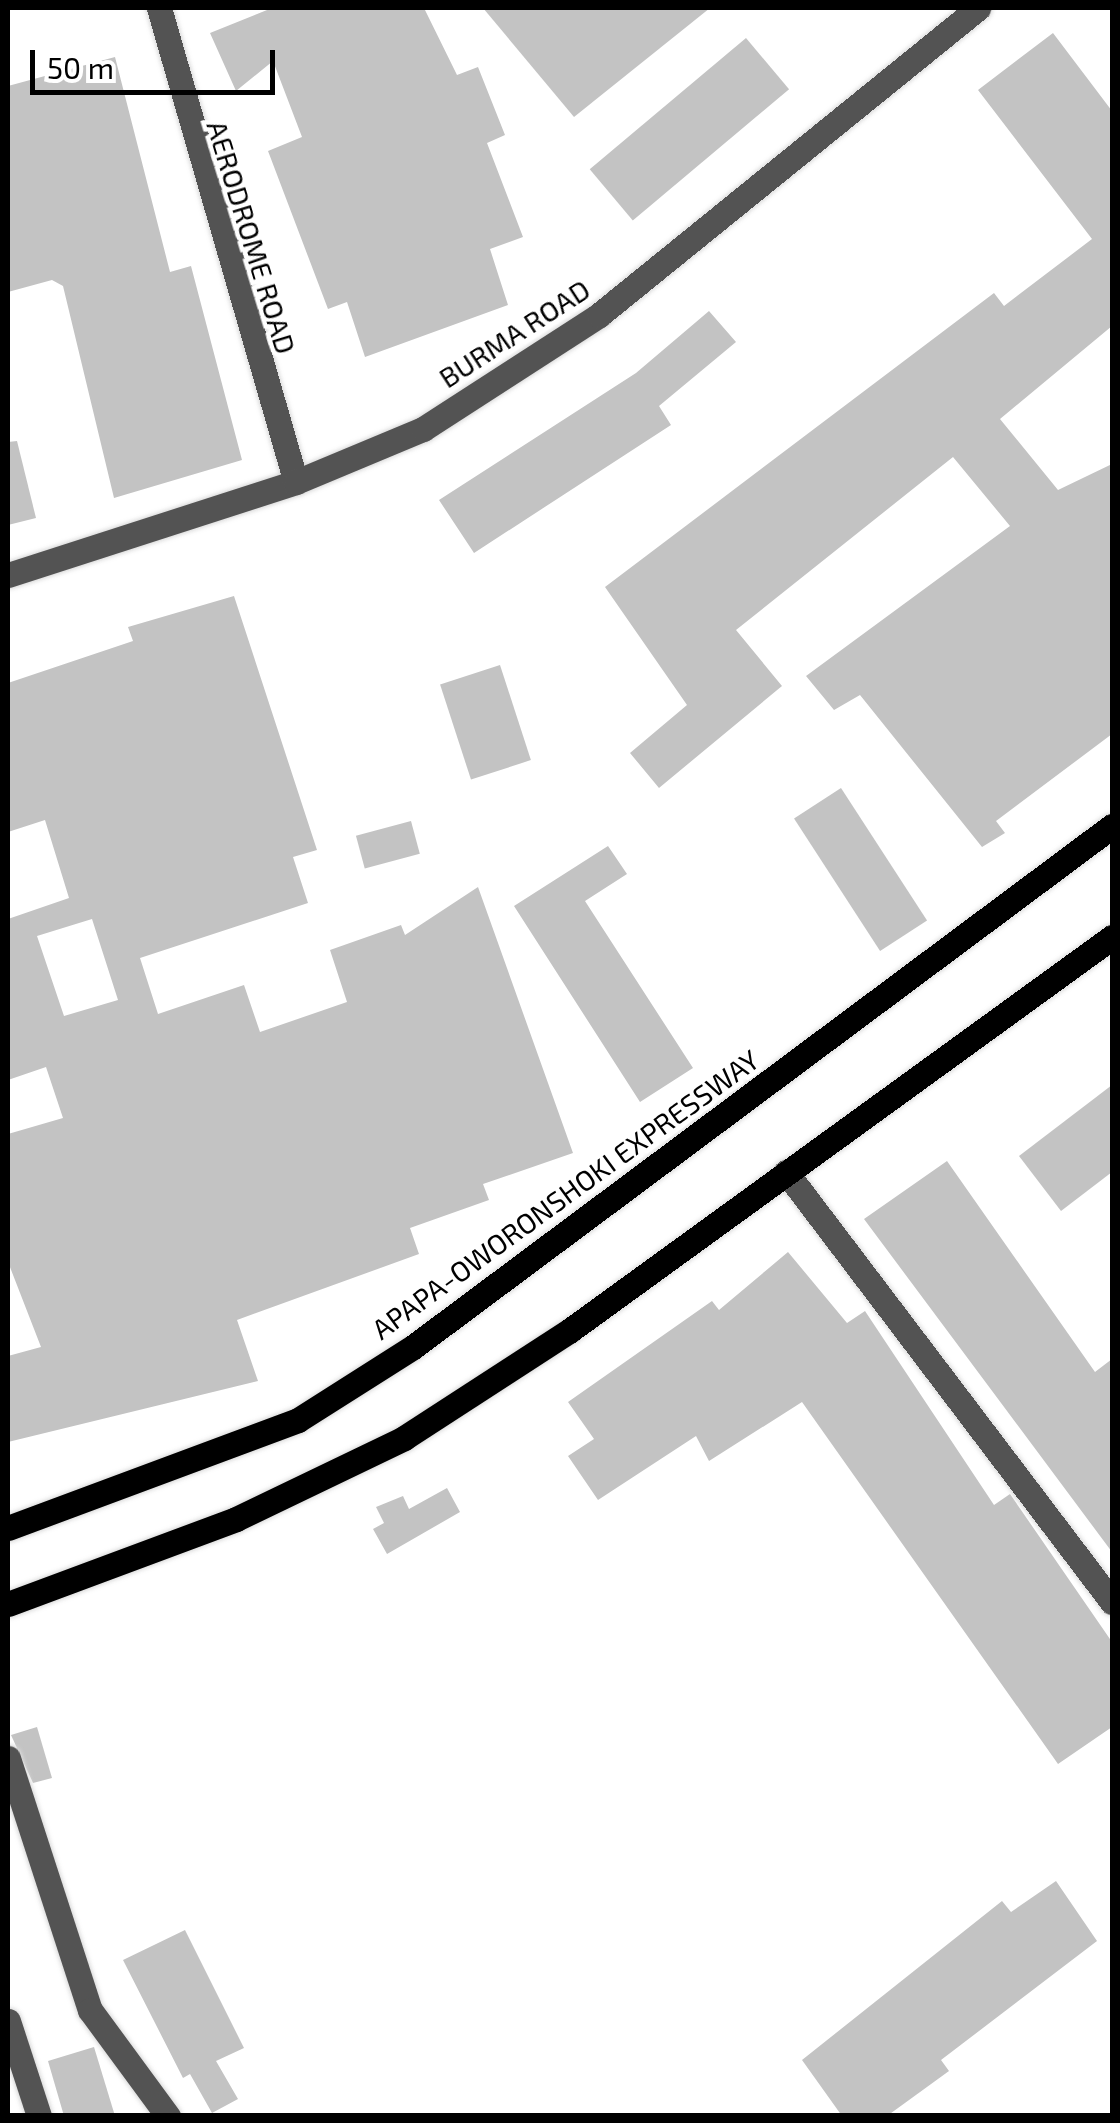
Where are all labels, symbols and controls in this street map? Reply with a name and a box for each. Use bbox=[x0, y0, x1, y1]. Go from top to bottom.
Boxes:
scale bar bbox=[35, 30, 280, 92]
text: 50 m bbox=[47, 49, 114, 85]
street label: AERODROME ROAD bbox=[201, 116, 303, 358]
street label: BURMA ROAD bbox=[432, 272, 596, 394]
street label: APAPA-OWORONSHOKI EXPRESSWAY bbox=[365, 1042, 765, 1346]

